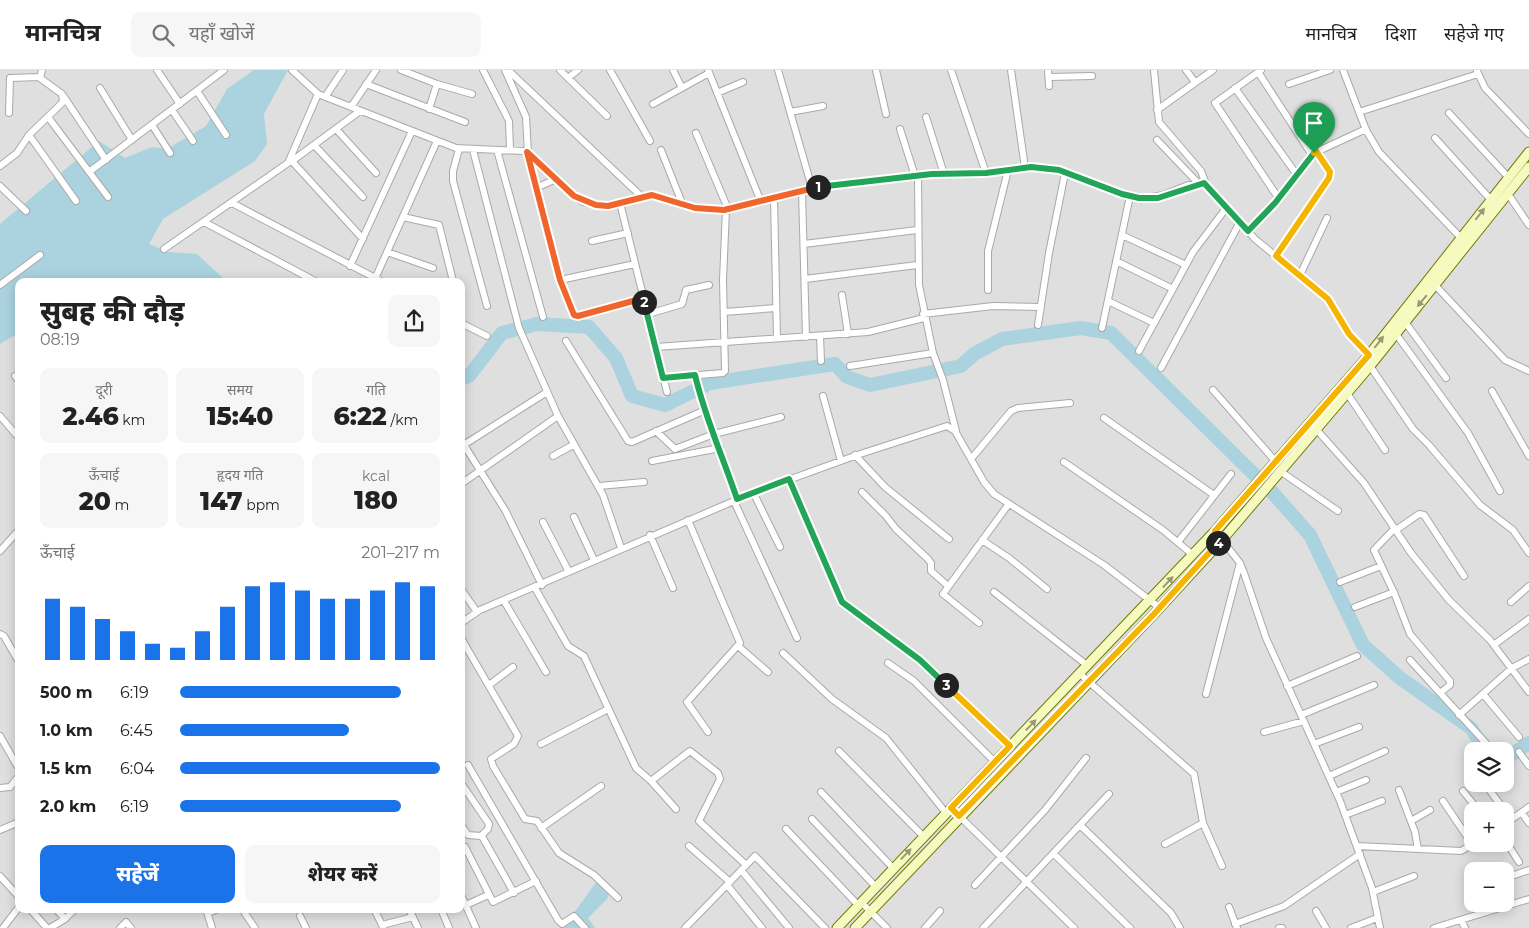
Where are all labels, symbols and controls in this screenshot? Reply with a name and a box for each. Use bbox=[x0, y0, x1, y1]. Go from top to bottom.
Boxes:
search box bbox=[131, 12, 481, 57]
text: मानचित्र bbox=[25, 18, 101, 47]
icon: search bbox=[149, 21, 177, 49]
text: यहाँ खोजें bbox=[189, 22, 254, 45]
text: मानचित्र bbox=[1306, 23, 1357, 45]
text: दिशा bbox=[1385, 23, 1416, 45]
text: सहेजे गए bbox=[1444, 23, 1504, 45]
pin bbox=[1293, 102, 1335, 153]
icon: arrive bbox=[1300, 109, 1328, 137]
pin: 1 bbox=[806, 174, 830, 200]
text: 1 bbox=[816, 178, 821, 196]
one-way arrow bbox=[1475, 208, 1486, 221]
pin: 2 bbox=[632, 290, 656, 314]
text: 2 bbox=[640, 293, 649, 311]
text: सुबह की दौड़ bbox=[40, 294, 184, 328]
one-way arrow bbox=[1417, 294, 1428, 307]
button: share bbox=[388, 295, 440, 347]
text: 08:19 bbox=[40, 330, 80, 349]
one-way arrow bbox=[1374, 335, 1385, 348]
text: दूरी bbox=[96, 381, 112, 399]
text: समय bbox=[227, 381, 253, 399]
text: गति bbox=[366, 381, 386, 399]
text: 2.46 bbox=[63, 401, 119, 431]
text: 15:40 bbox=[206, 401, 274, 431]
text: 6:22 bbox=[334, 401, 387, 431]
text: km bbox=[119, 411, 145, 429]
text: /km bbox=[387, 411, 418, 429]
text: ऊँचाई bbox=[89, 466, 119, 484]
text: हृदय गति bbox=[217, 466, 263, 484]
text: kcal bbox=[362, 467, 390, 485]
text: 180 bbox=[354, 485, 398, 515]
text: 20 bbox=[79, 486, 111, 516]
text: 147 bbox=[200, 486, 242, 516]
text: m bbox=[111, 496, 129, 514]
text: bpm bbox=[242, 496, 280, 514]
pin: 4 bbox=[1206, 530, 1230, 556]
text: 4 bbox=[1214, 534, 1223, 552]
text: ऊँचाई bbox=[40, 543, 75, 562]
text: 201–217 m bbox=[361, 543, 440, 562]
one-way arrow bbox=[1162, 577, 1174, 589]
pin: 3 bbox=[934, 672, 958, 698]
text: 3 bbox=[942, 676, 951, 694]
text: 500 m bbox=[40, 683, 93, 702]
text: 6:19 bbox=[120, 683, 149, 702]
one-way arrow bbox=[1025, 719, 1037, 731]
text: 1.0 km bbox=[40, 721, 93, 740]
text: 6:45 bbox=[120, 721, 153, 740]
map controls bbox=[1464, 742, 1514, 912]
button: layers bbox=[1464, 742, 1514, 792]
text: 1.5 km bbox=[40, 759, 92, 778]
text: 6:04 bbox=[120, 759, 154, 778]
text: 2.0 km bbox=[40, 797, 96, 816]
text: 6:19 bbox=[120, 797, 149, 816]
button: + bbox=[1464, 802, 1514, 852]
button: सहेजें bbox=[40, 845, 235, 903]
button: शेयर करें bbox=[245, 845, 440, 903]
one-way arrow bbox=[900, 848, 912, 860]
button: − bbox=[1464, 862, 1514, 912]

